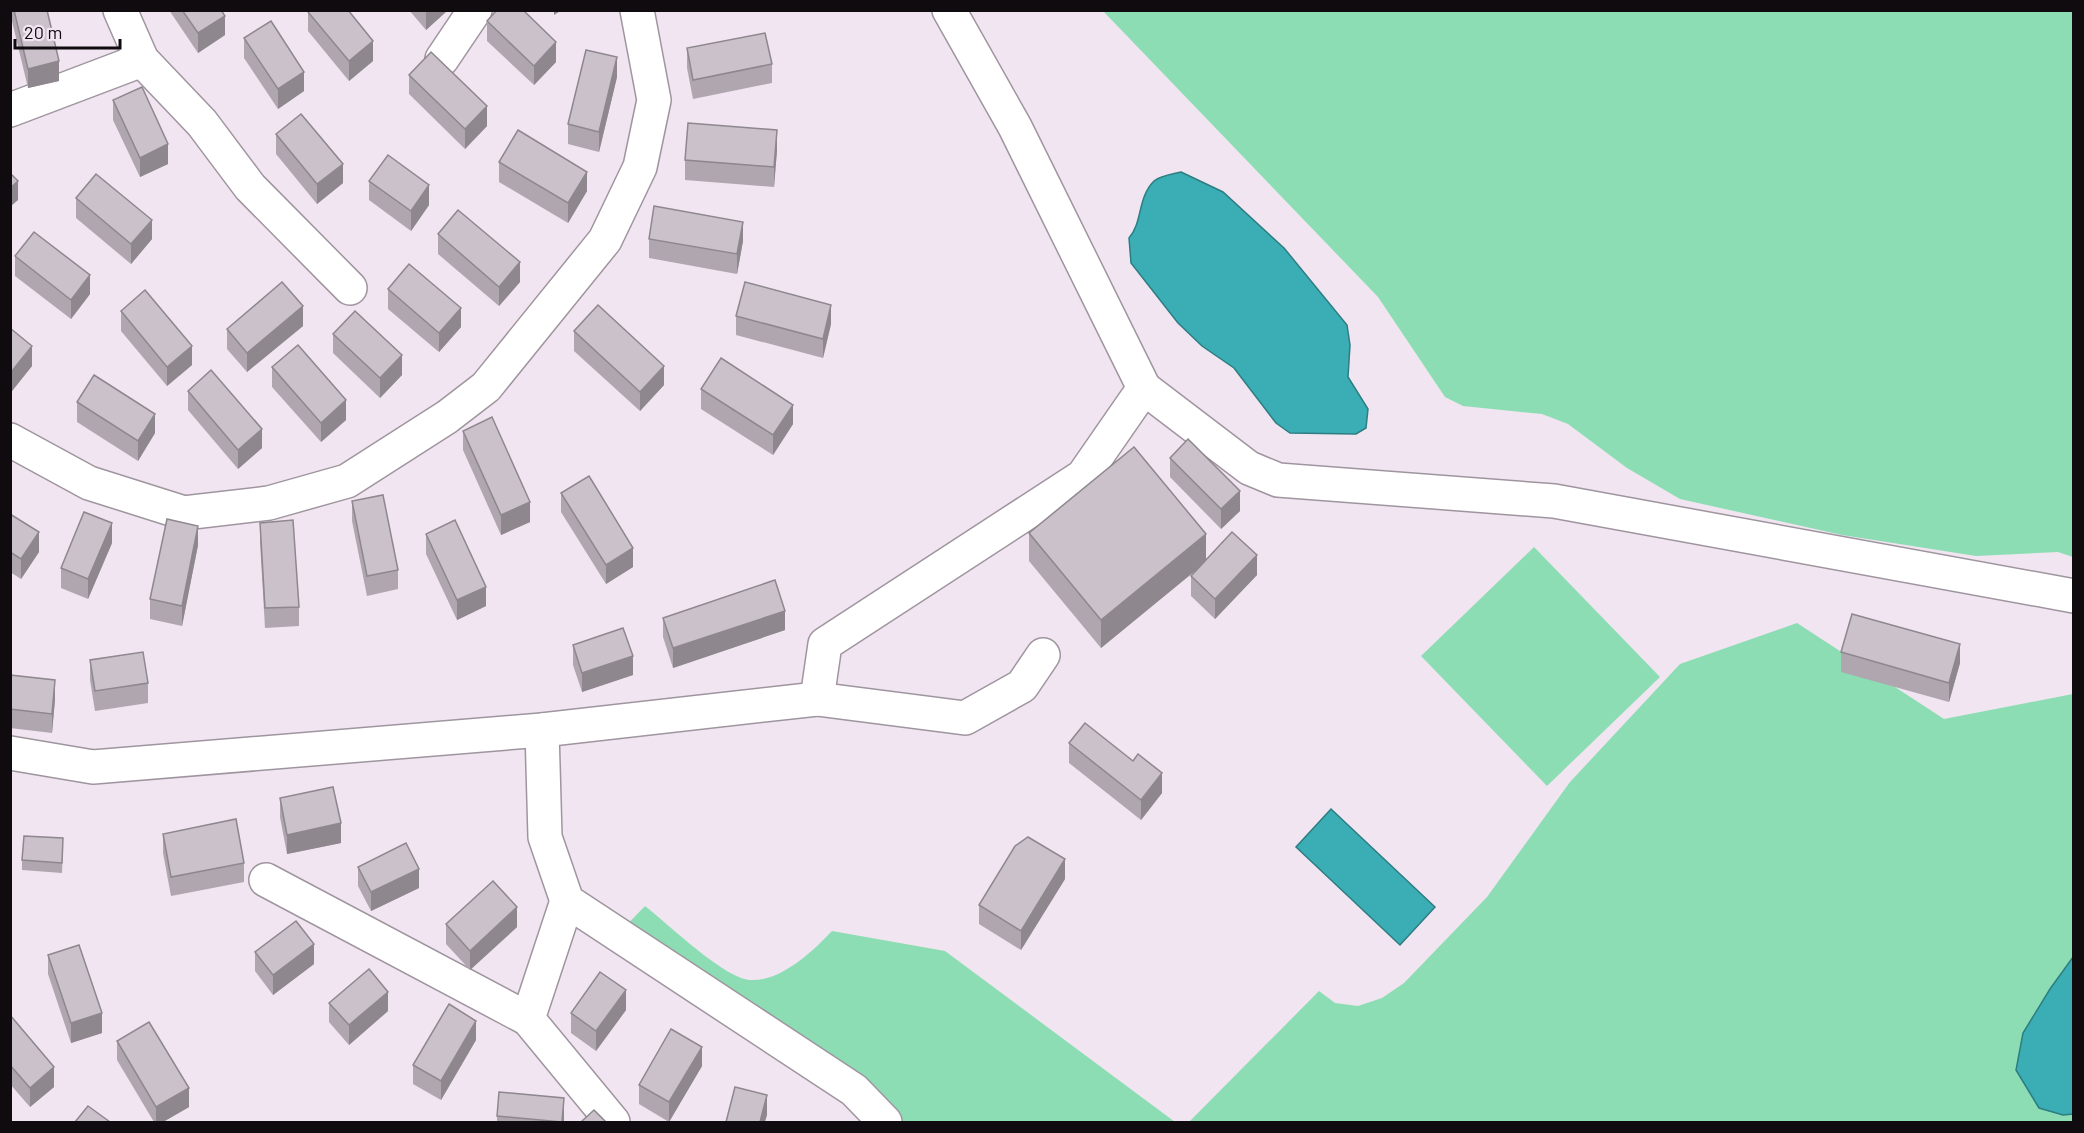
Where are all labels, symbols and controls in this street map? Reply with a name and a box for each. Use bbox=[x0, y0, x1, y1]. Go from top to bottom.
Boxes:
scale bar bbox=[15, 12, 120, 50]
text: 20 m bbox=[24, 21, 62, 43]

